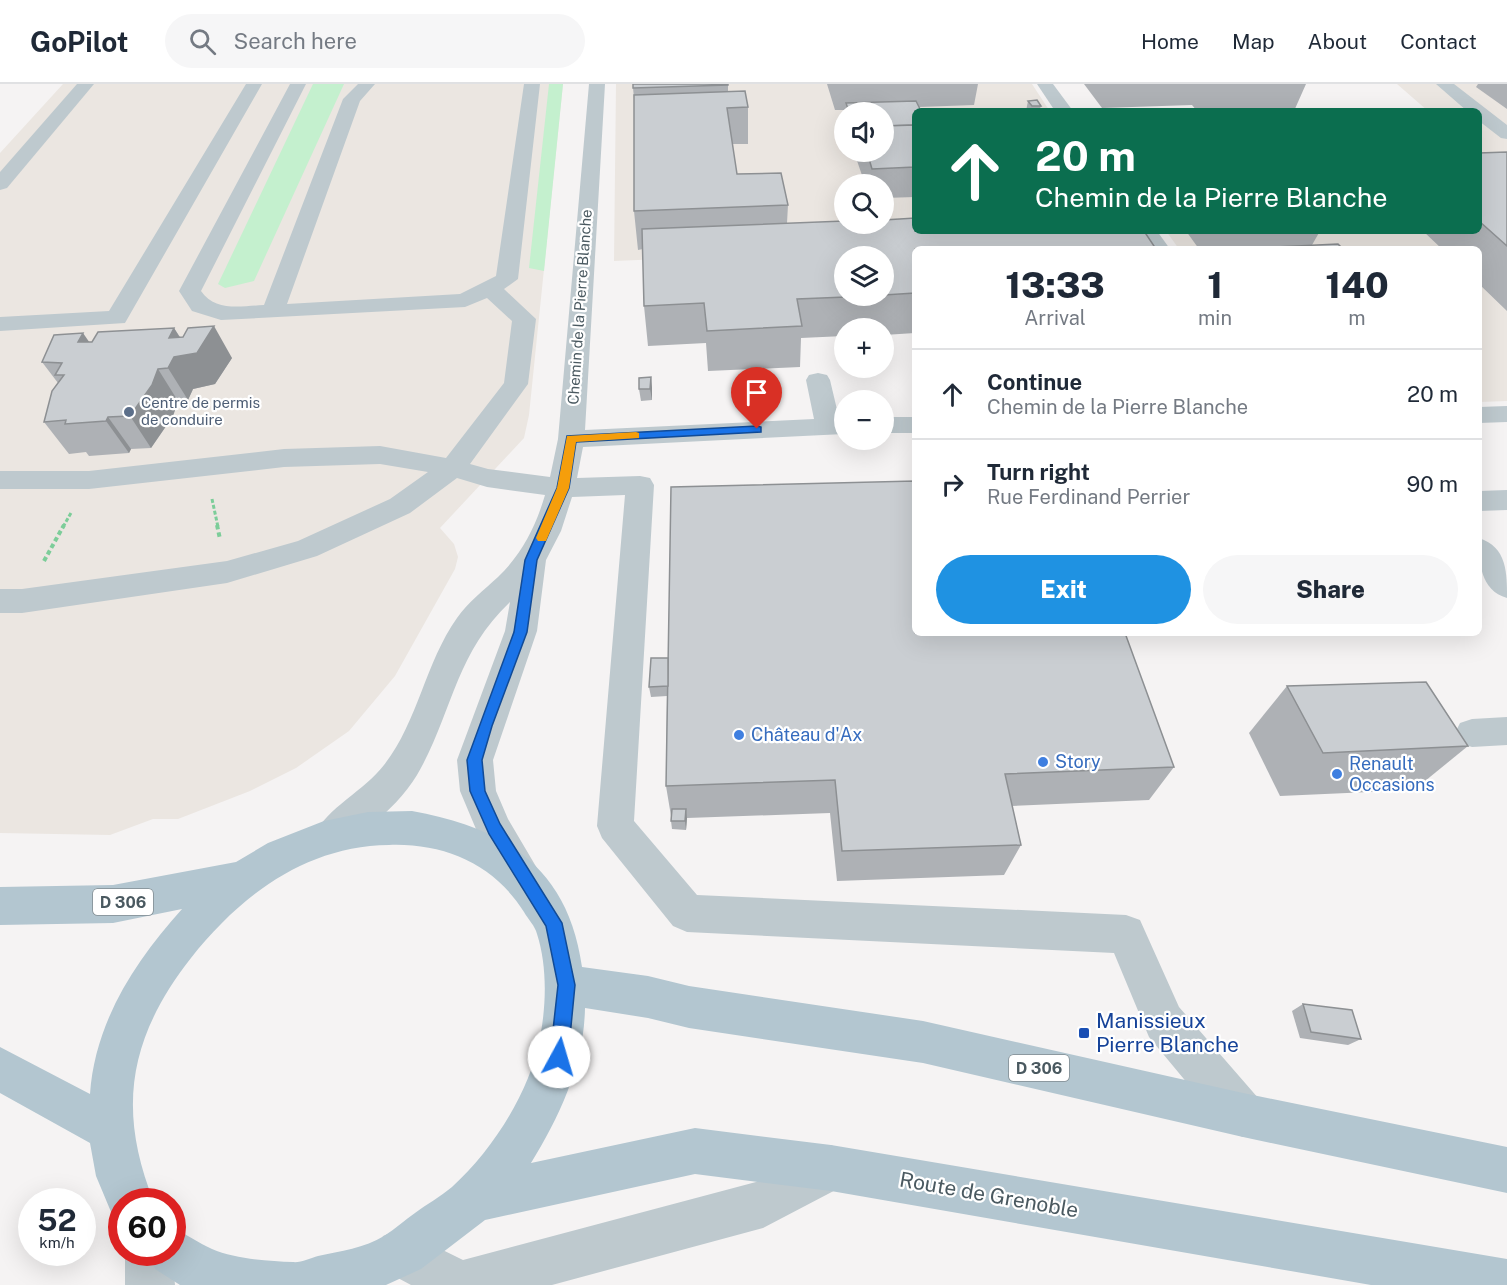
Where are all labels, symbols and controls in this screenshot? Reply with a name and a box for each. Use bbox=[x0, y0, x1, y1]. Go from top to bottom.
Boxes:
search box bbox=[165, 14, 585, 68]
text: GoPilot bbox=[30, 25, 129, 58]
icon: search bbox=[186, 25, 219, 58]
text: Search here bbox=[234, 28, 357, 54]
text: Home bbox=[1141, 29, 1199, 54]
text: Map bbox=[1232, 29, 1275, 54]
text: About bbox=[1308, 29, 1367, 54]
text: Contact bbox=[1400, 29, 1477, 54]
map controls bbox=[834, 102, 894, 450]
button: sound bbox=[834, 102, 894, 162]
text: 20 m bbox=[1035, 131, 1136, 180]
icon: ahead bbox=[936, 132, 1014, 210]
button: search bbox=[834, 174, 894, 234]
text: Chemin de la Pierre Blanche bbox=[1035, 181, 1388, 213]
street label: Chemin de la Pierre Blanche bbox=[564, 209, 595, 405]
button: layers bbox=[834, 246, 894, 306]
text: 13:33 bbox=[1005, 264, 1105, 306]
text: 1 bbox=[1207, 264, 1223, 306]
text: 140 bbox=[1325, 264, 1389, 306]
text: Arrival bbox=[1024, 306, 1086, 330]
text: min bbox=[1198, 306, 1232, 330]
text: m bbox=[1348, 306, 1366, 330]
button: + bbox=[834, 318, 894, 378]
pin bbox=[731, 367, 782, 429]
text: Continue bbox=[987, 369, 1082, 395]
icon: arrive bbox=[740, 376, 773, 409]
icon: ahead bbox=[936, 378, 969, 411]
text: 20 m bbox=[1407, 381, 1458, 407]
button: − bbox=[834, 390, 894, 450]
place label: Centre de permis de conduire bbox=[141, 394, 260, 428]
text: Chemin de la Pierre Blanche bbox=[987, 395, 1248, 419]
marker: Centre de permis de conduire bbox=[122, 405, 136, 419]
text: Turn right bbox=[987, 459, 1090, 485]
icon: right bbox=[936, 468, 969, 501]
text: 90 m bbox=[1407, 471, 1458, 497]
text: Rue Ferdinand Perrier bbox=[987, 485, 1190, 509]
button: Exit bbox=[936, 555, 1191, 624]
button: Share bbox=[1203, 555, 1458, 624]
place label: Château d'Ax bbox=[751, 724, 862, 745]
marker: Château d'Ax bbox=[732, 728, 746, 742]
place label: Story bbox=[1055, 751, 1101, 772]
place label: Renault Occasions bbox=[1349, 753, 1435, 795]
marker: Story bbox=[1036, 755, 1050, 769]
marker: Renault Occasions bbox=[1330, 767, 1344, 781]
road number: D 306 bbox=[93, 889, 153, 915]
place label: Manissieux Pierre Blanche bbox=[1096, 1008, 1239, 1057]
position arrow bbox=[527, 1025, 591, 1089]
marker: Manissieux Pierre Blanche bbox=[1077, 1026, 1091, 1040]
road number: D 306 bbox=[1009, 1055, 1069, 1081]
street label: Route de Grenoble bbox=[898, 1166, 1081, 1223]
speed limit sign: 60 bbox=[108, 1188, 186, 1266]
text: 52 bbox=[37, 1202, 77, 1238]
text: km/h bbox=[39, 1234, 75, 1251]

